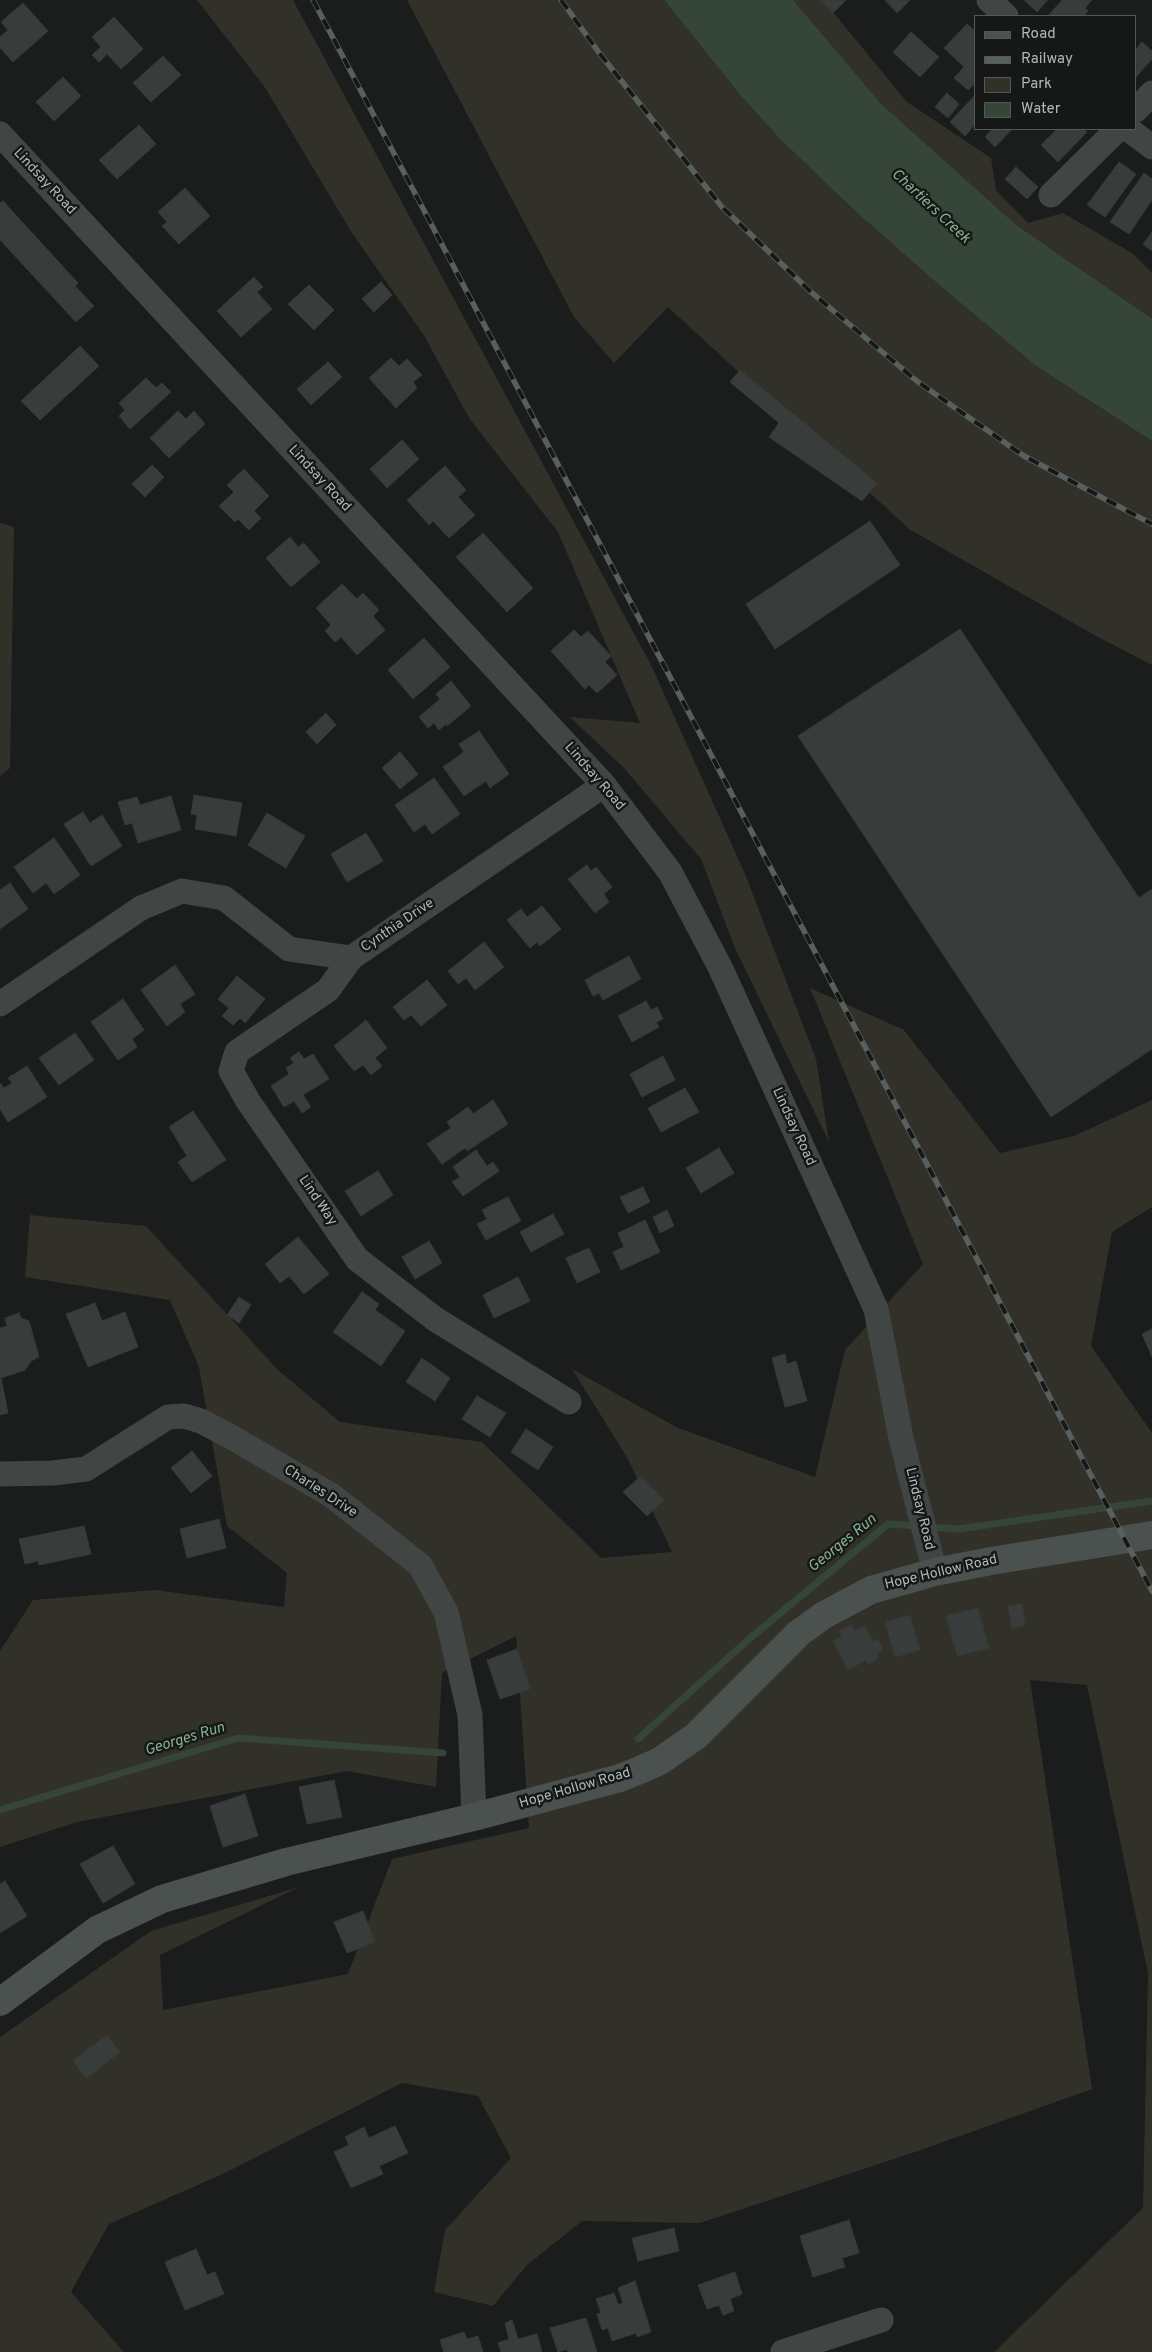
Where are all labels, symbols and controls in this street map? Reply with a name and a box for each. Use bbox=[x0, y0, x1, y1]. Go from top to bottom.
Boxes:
legend bbox=[974, 15, 1137, 130]
text: Road bbox=[1021, 25, 1056, 44]
text: Railway bbox=[1021, 50, 1073, 69]
text: Park bbox=[1021, 75, 1052, 94]
text: Water bbox=[1021, 100, 1060, 119]
street label: Lindsay Road bbox=[9, 145, 79, 219]
water label: Chartiers Creek bbox=[887, 166, 973, 248]
street label: Lindsay Road bbox=[284, 442, 354, 516]
street label: Lindsay Road bbox=[560, 740, 628, 814]
street label: Cynthia Drive bbox=[358, 895, 438, 957]
street label: Lindsay Road bbox=[768, 1085, 818, 1169]
street label: Lind Way bbox=[294, 1173, 340, 1229]
street label: Charles Drive bbox=[280, 1462, 360, 1522]
street label: Lindsay Road bbox=[901, 1466, 937, 1552]
water label: Georges Run bbox=[805, 1511, 881, 1577]
street label: Hope Hollow Road bbox=[883, 1552, 999, 1594]
water label: Georges Run bbox=[143, 1719, 227, 1761]
street label: Hope Hollow Road bbox=[517, 1765, 633, 1813]

